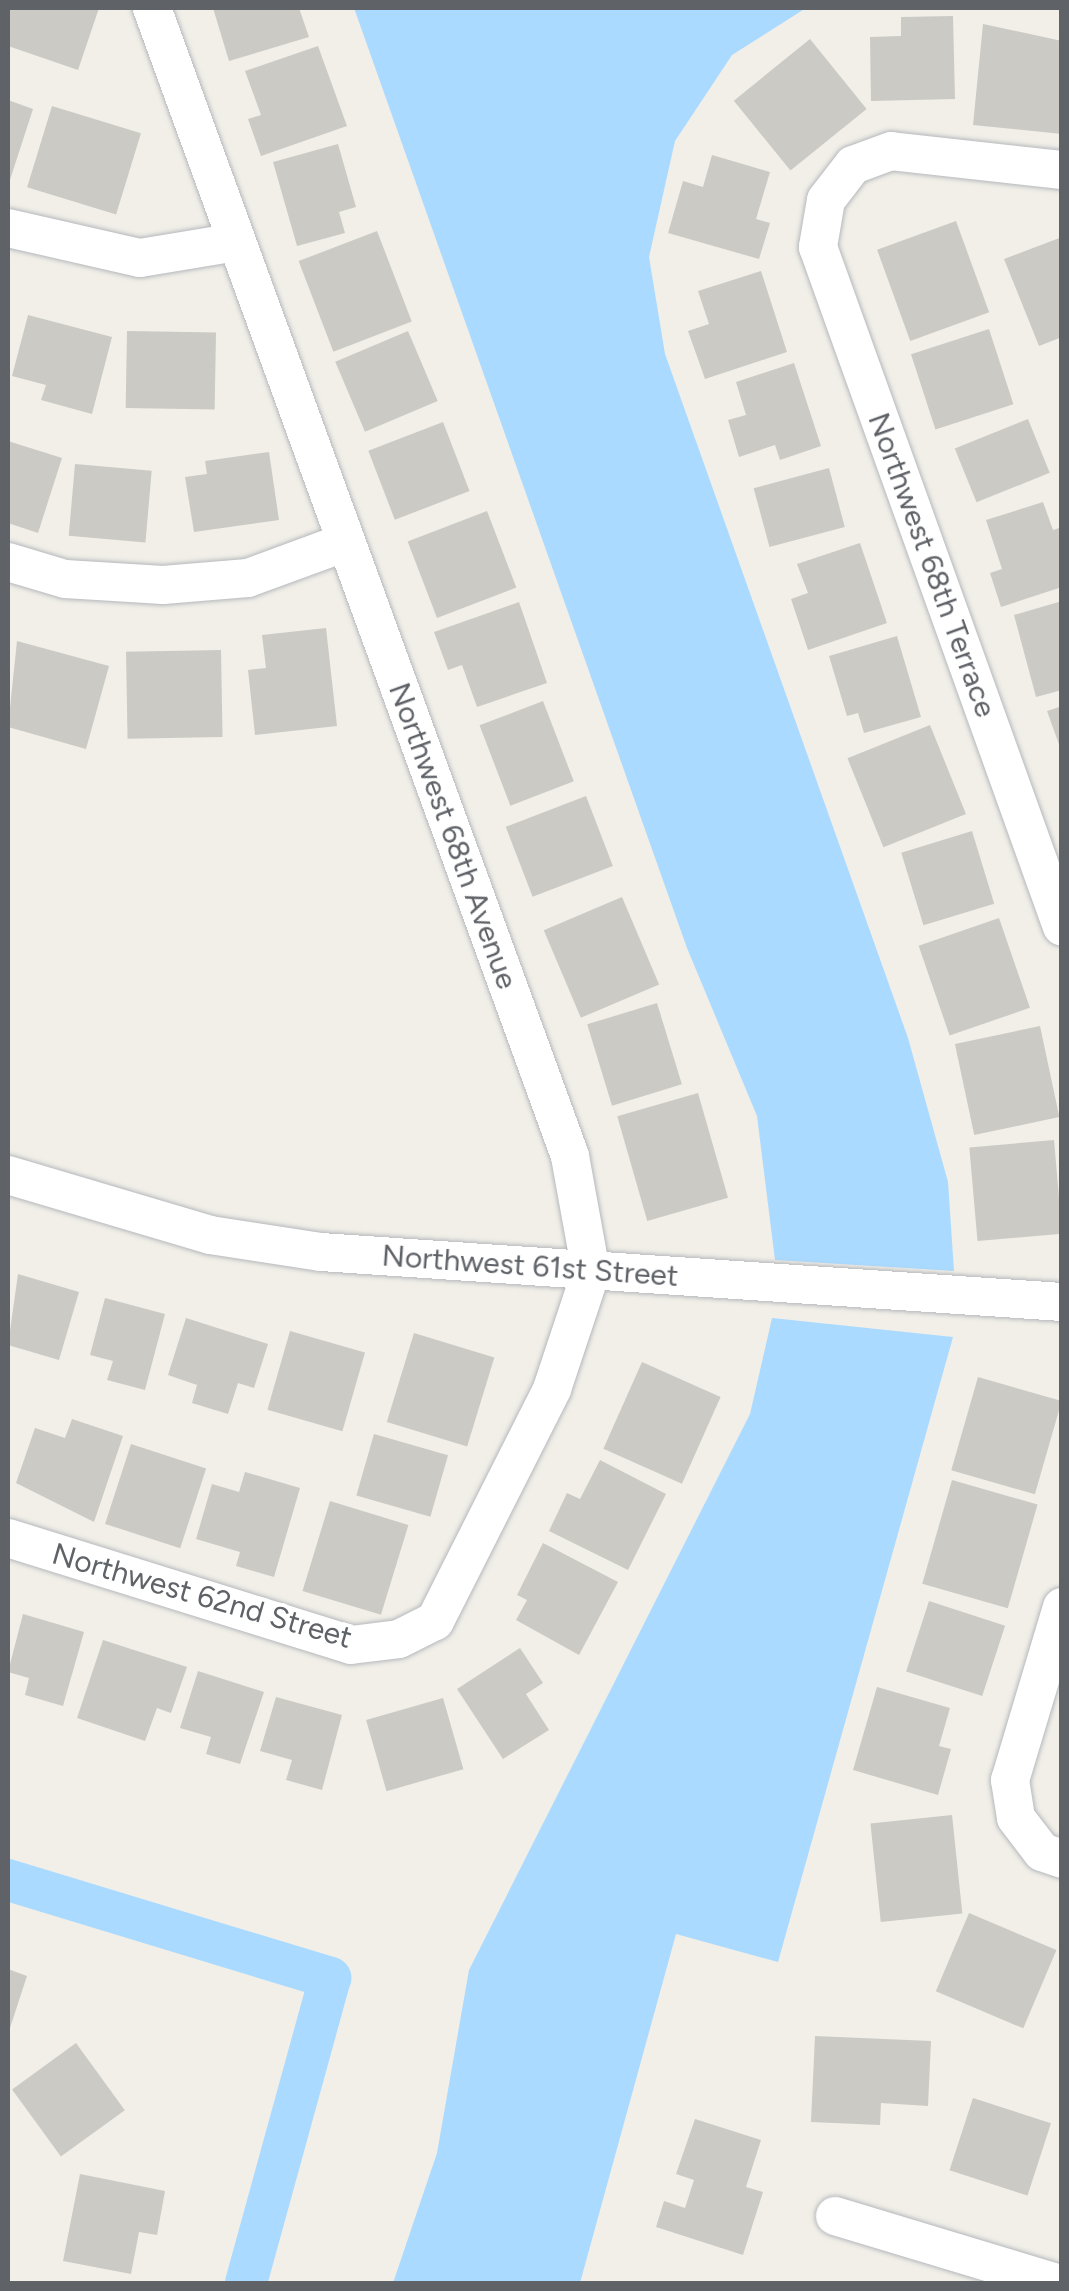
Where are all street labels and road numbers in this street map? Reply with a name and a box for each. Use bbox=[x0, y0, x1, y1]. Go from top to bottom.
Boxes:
street label: Northwest 68th Terrace bbox=[860, 408, 1004, 722]
street label: Northwest 68th Avenue bbox=[381, 678, 525, 994]
street label: Northwest 61st Street bbox=[381, 1238, 679, 1294]
street label: Northwest 62nd Street bbox=[48, 1536, 356, 1656]

